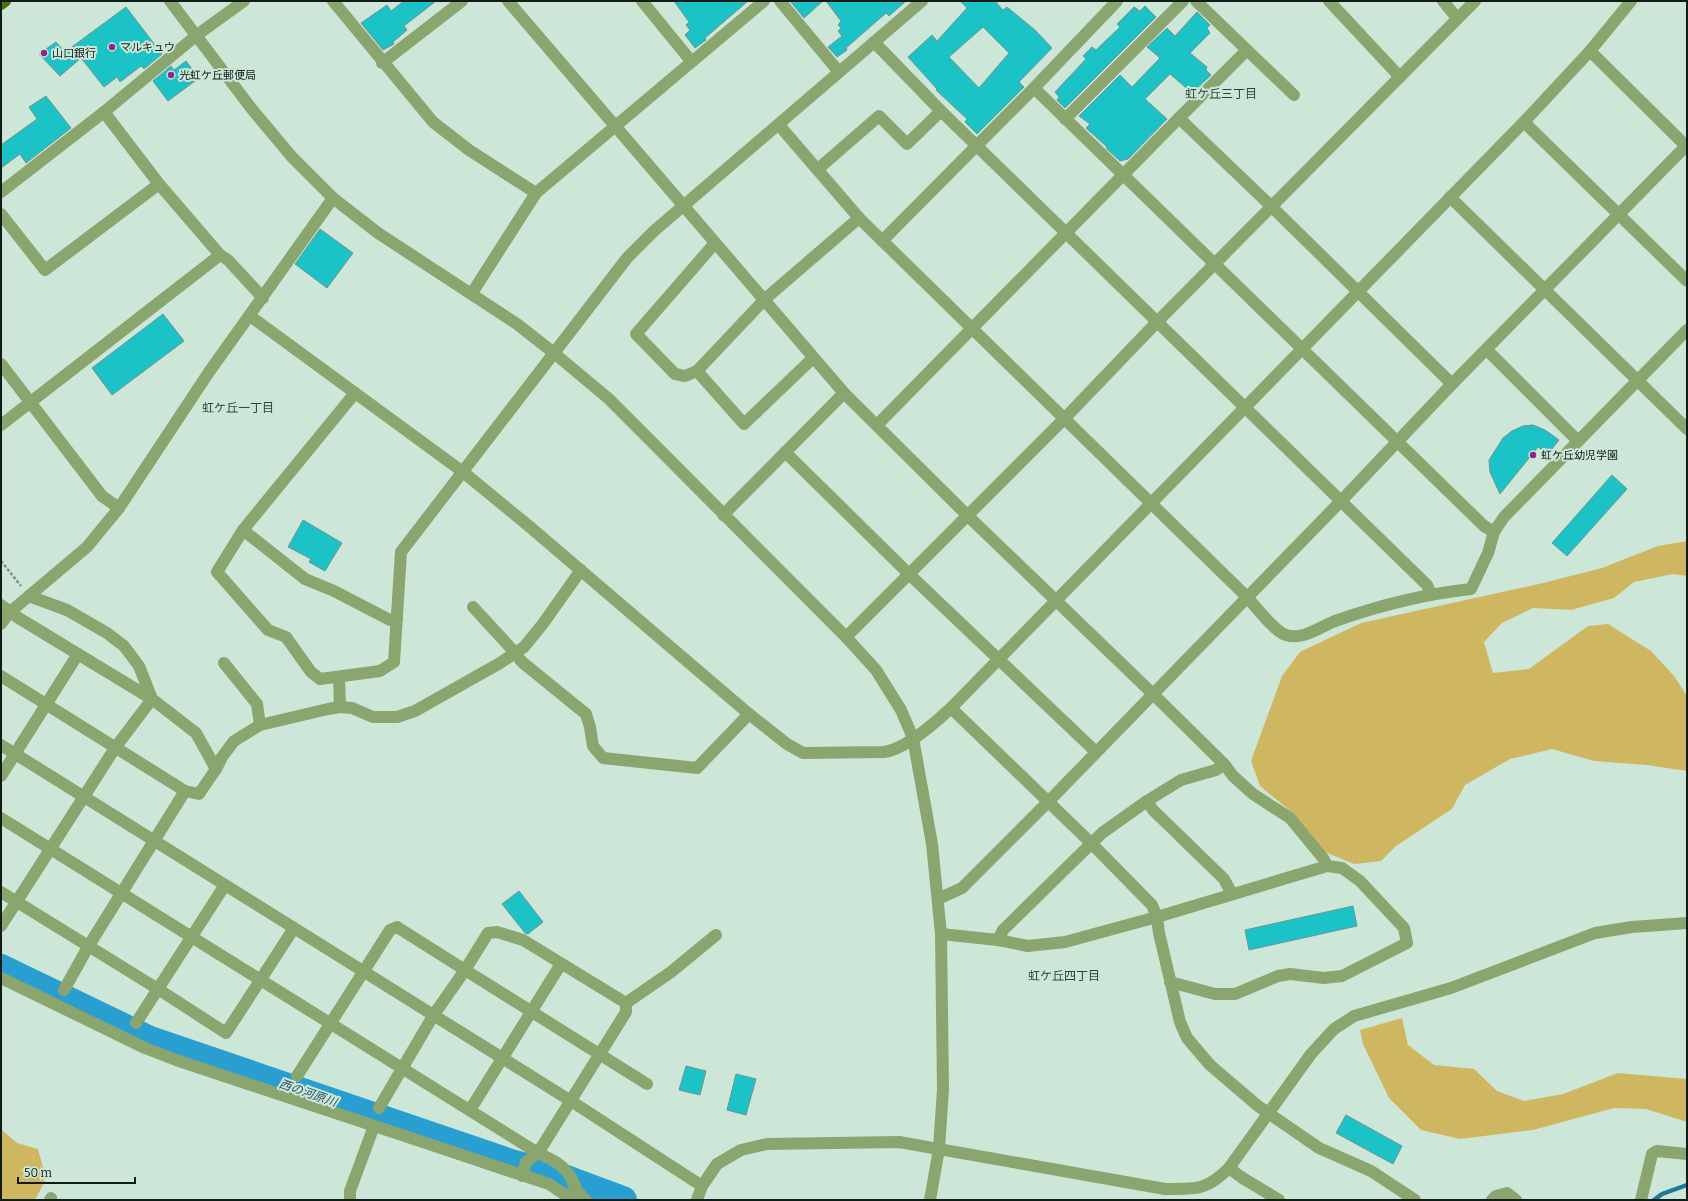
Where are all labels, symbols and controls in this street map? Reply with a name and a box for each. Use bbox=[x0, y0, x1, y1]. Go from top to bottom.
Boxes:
place label: マルキュウ bbox=[120, 41, 175, 54]
marker: マルキュウ bbox=[107, 42, 117, 52]
place label: 山口銀行 bbox=[52, 47, 96, 60]
marker: 山口銀行 bbox=[39, 48, 49, 58]
place label: 光虹ケ丘郵便局 bbox=[179, 69, 256, 82]
marker: 光虹ケ丘郵便局 bbox=[166, 70, 176, 80]
district label: 虹ケ丘三丁目 bbox=[1185, 87, 1257, 101]
district label: 虹ケ丘一丁目 bbox=[202, 401, 274, 415]
place label: 虹ケ丘幼児学園 bbox=[1541, 449, 1618, 462]
marker: 虹ケ丘幼児学園 bbox=[1528, 450, 1538, 460]
district label: 虹ケ丘四丁目 bbox=[1028, 969, 1100, 983]
water label: 西の河原川 bbox=[277, 1077, 341, 1110]
scale bar bbox=[18, 1159, 135, 1185]
text: 50 m bbox=[24, 1166, 53, 1180]

